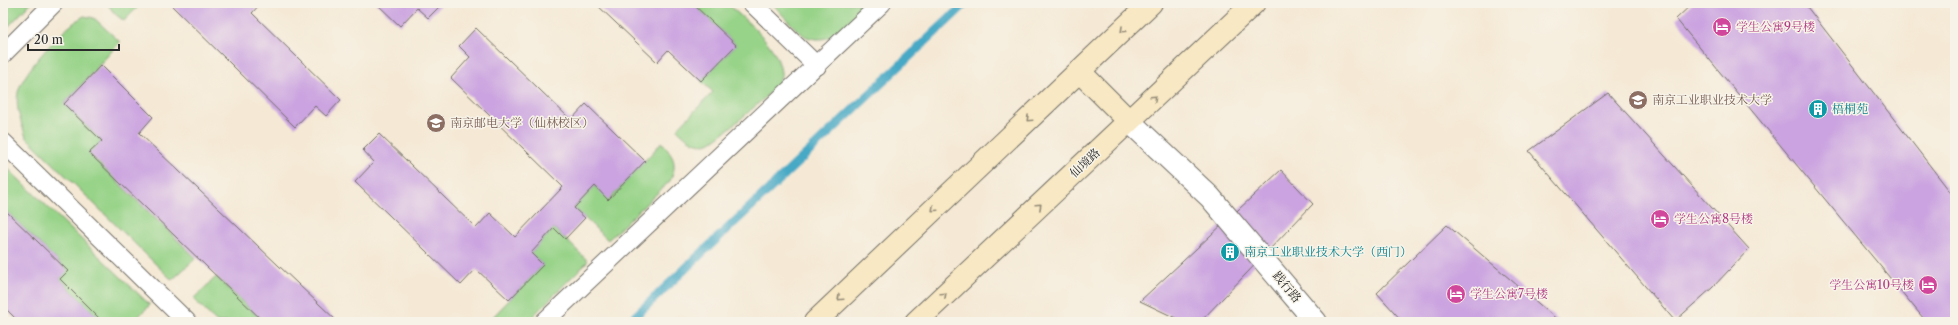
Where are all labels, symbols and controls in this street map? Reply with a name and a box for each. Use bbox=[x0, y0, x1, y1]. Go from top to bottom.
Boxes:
hotel icon: 学生公寓9号楼 bbox=[1711, 16, 1733, 38]
place label: 学生公寓9号楼 bbox=[1736, 19, 1815, 34]
one-way arrow bbox=[1120, 25, 1128, 33]
scale bar bbox=[28, 26, 119, 52]
text: 20 m bbox=[34, 32, 63, 47]
school or university icon: 南京工业职业技术大学 bbox=[1627, 89, 1649, 111]
place label: 南京工业职业技术大学 bbox=[1652, 92, 1772, 107]
one-way arrow bbox=[1149, 95, 1157, 103]
building icon: 梧桐苑 bbox=[1807, 98, 1829, 120]
place label: 梧桐苑 bbox=[1832, 101, 1868, 116]
school or university icon: 南京邮电大学（仙林校区） bbox=[425, 112, 447, 134]
place label: 南京邮电大学（仙林校区） bbox=[450, 115, 594, 130]
one-way arrow bbox=[1026, 115, 1034, 122]
street label: 仙境路 bbox=[1066, 145, 1103, 180]
one-way arrow bbox=[1034, 203, 1042, 211]
one-way arrow bbox=[931, 204, 939, 212]
hotel icon: 学生公寓8号楼 bbox=[1649, 208, 1671, 230]
place label: 学生公寓8号楼 bbox=[1674, 211, 1753, 226]
building icon: 南京工业职业技术大学（西门） bbox=[1219, 241, 1241, 263]
place label: 南京工业职业技术大学（西门） bbox=[1244, 244, 1412, 259]
street label: 践行路 bbox=[1270, 268, 1305, 305]
hotel icon: 学生公寓10号楼 bbox=[1917, 274, 1939, 296]
place label: 学生公寓10号楼 bbox=[1829, 277, 1914, 292]
hotel icon: 学生公寓7号楼 bbox=[1445, 283, 1467, 305]
place label: 学生公寓7号楼 bbox=[1470, 286, 1548, 301]
one-way arrow bbox=[939, 292, 947, 300]
one-way arrow bbox=[837, 293, 845, 301]

